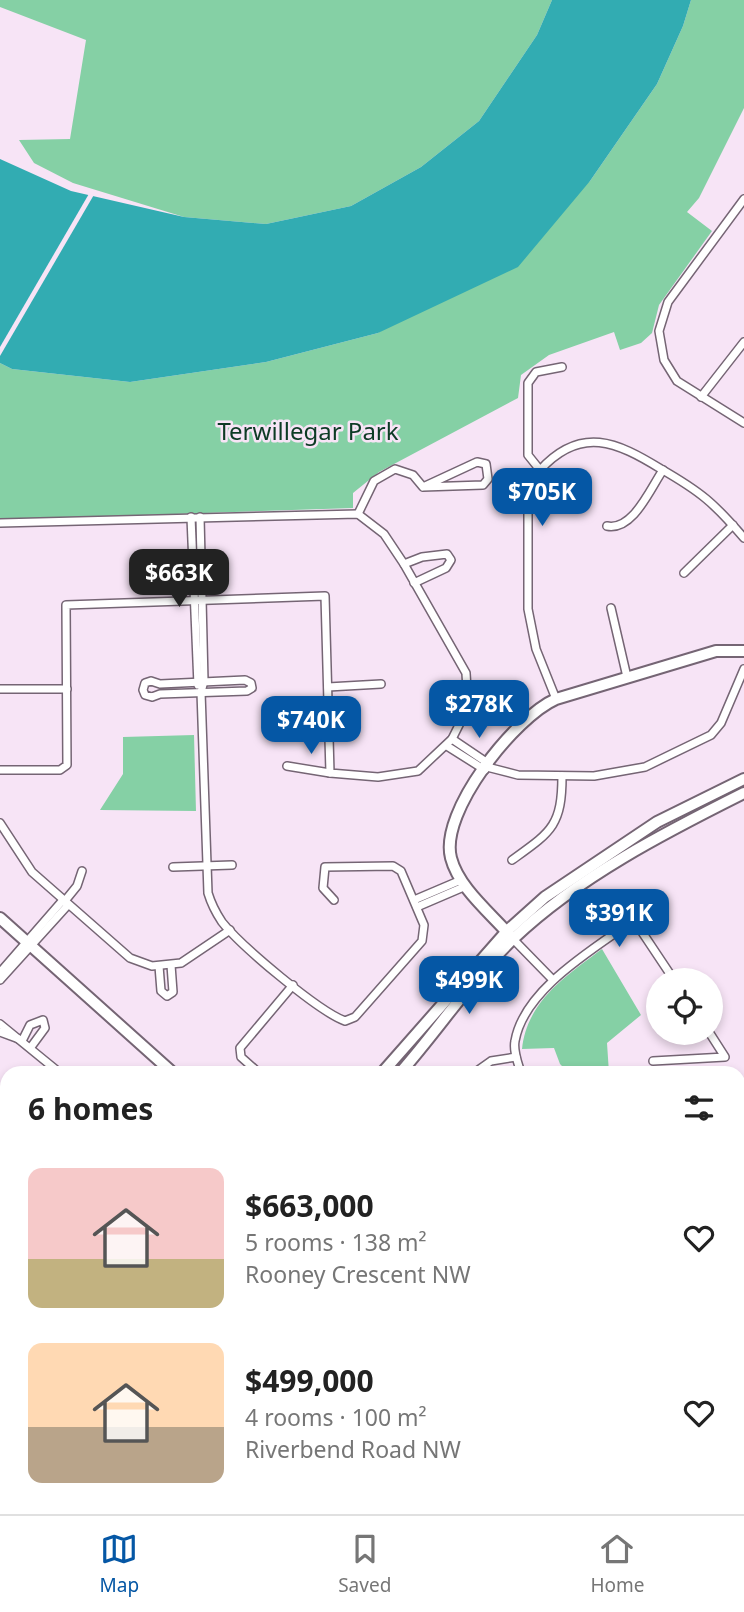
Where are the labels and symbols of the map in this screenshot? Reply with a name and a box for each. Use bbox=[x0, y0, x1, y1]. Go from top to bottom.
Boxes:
park label: Terwillegar Park bbox=[217, 414, 399, 447]
pin: $705K bbox=[493, 468, 591, 528]
pin: $663K bbox=[130, 550, 228, 609]
pin: $278K bbox=[430, 680, 528, 740]
pin: $740K bbox=[262, 696, 360, 756]
pin: $391K bbox=[570, 890, 668, 949]
pin: $499K bbox=[420, 956, 518, 1016]

